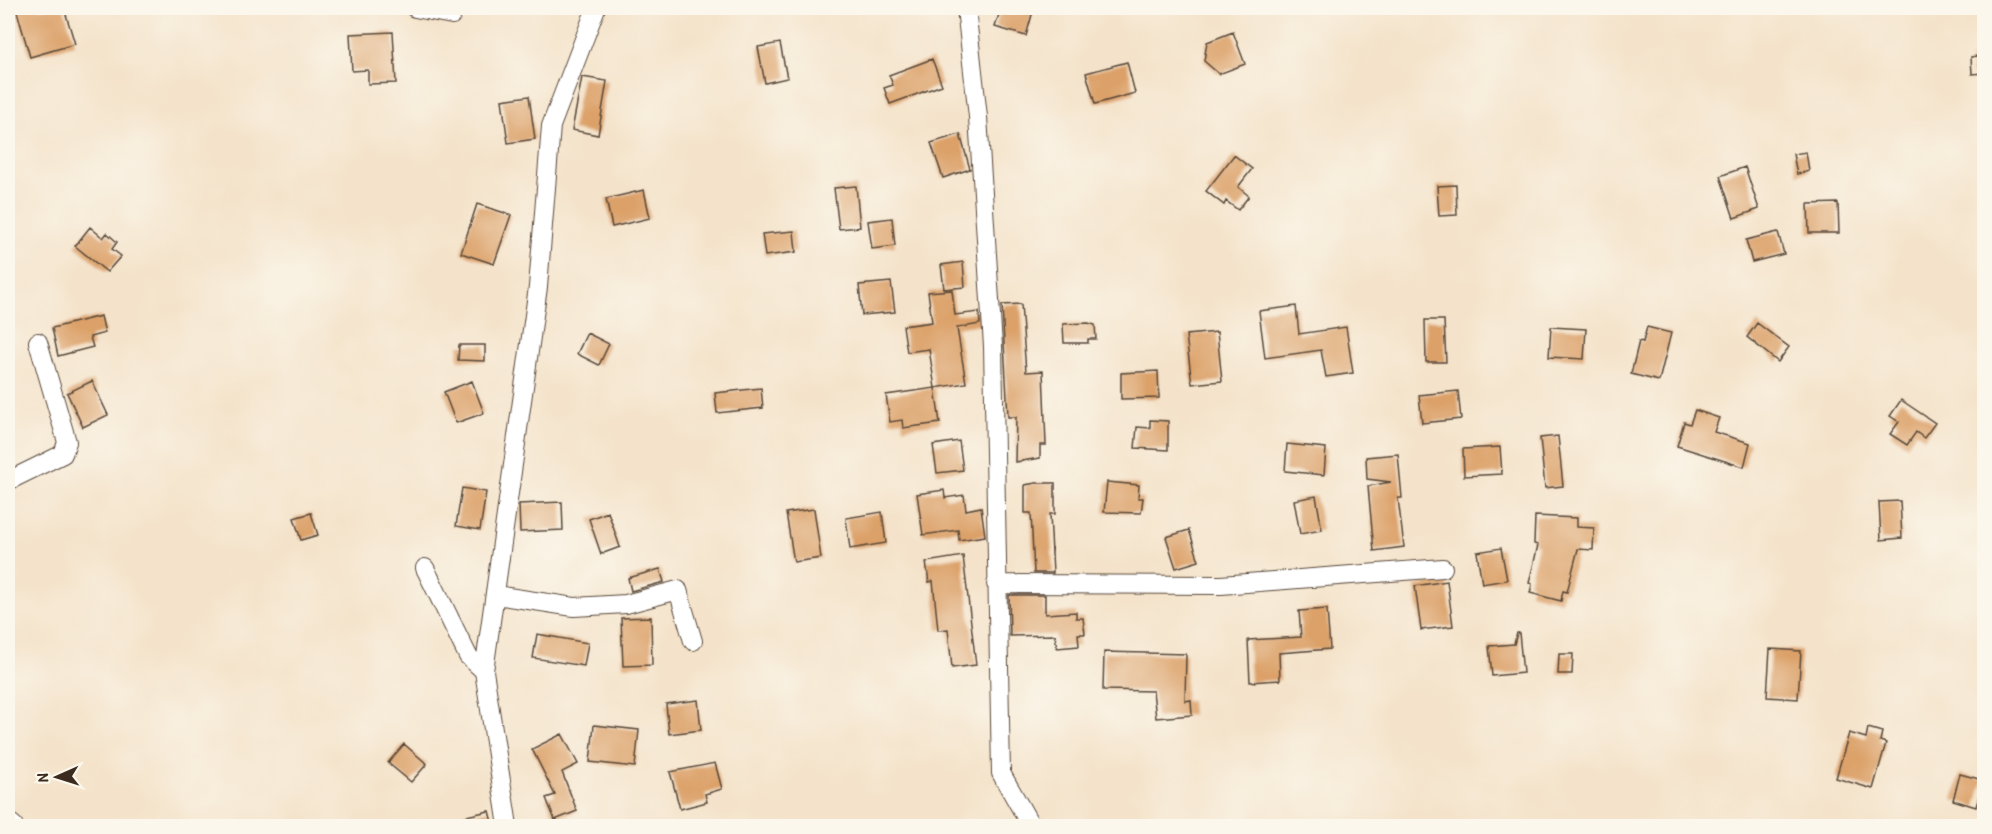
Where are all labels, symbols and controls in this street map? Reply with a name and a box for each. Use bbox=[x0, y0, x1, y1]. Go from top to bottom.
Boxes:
north arrow bbox=[27, 747, 87, 807]
text: N bbox=[31, 772, 53, 783]

